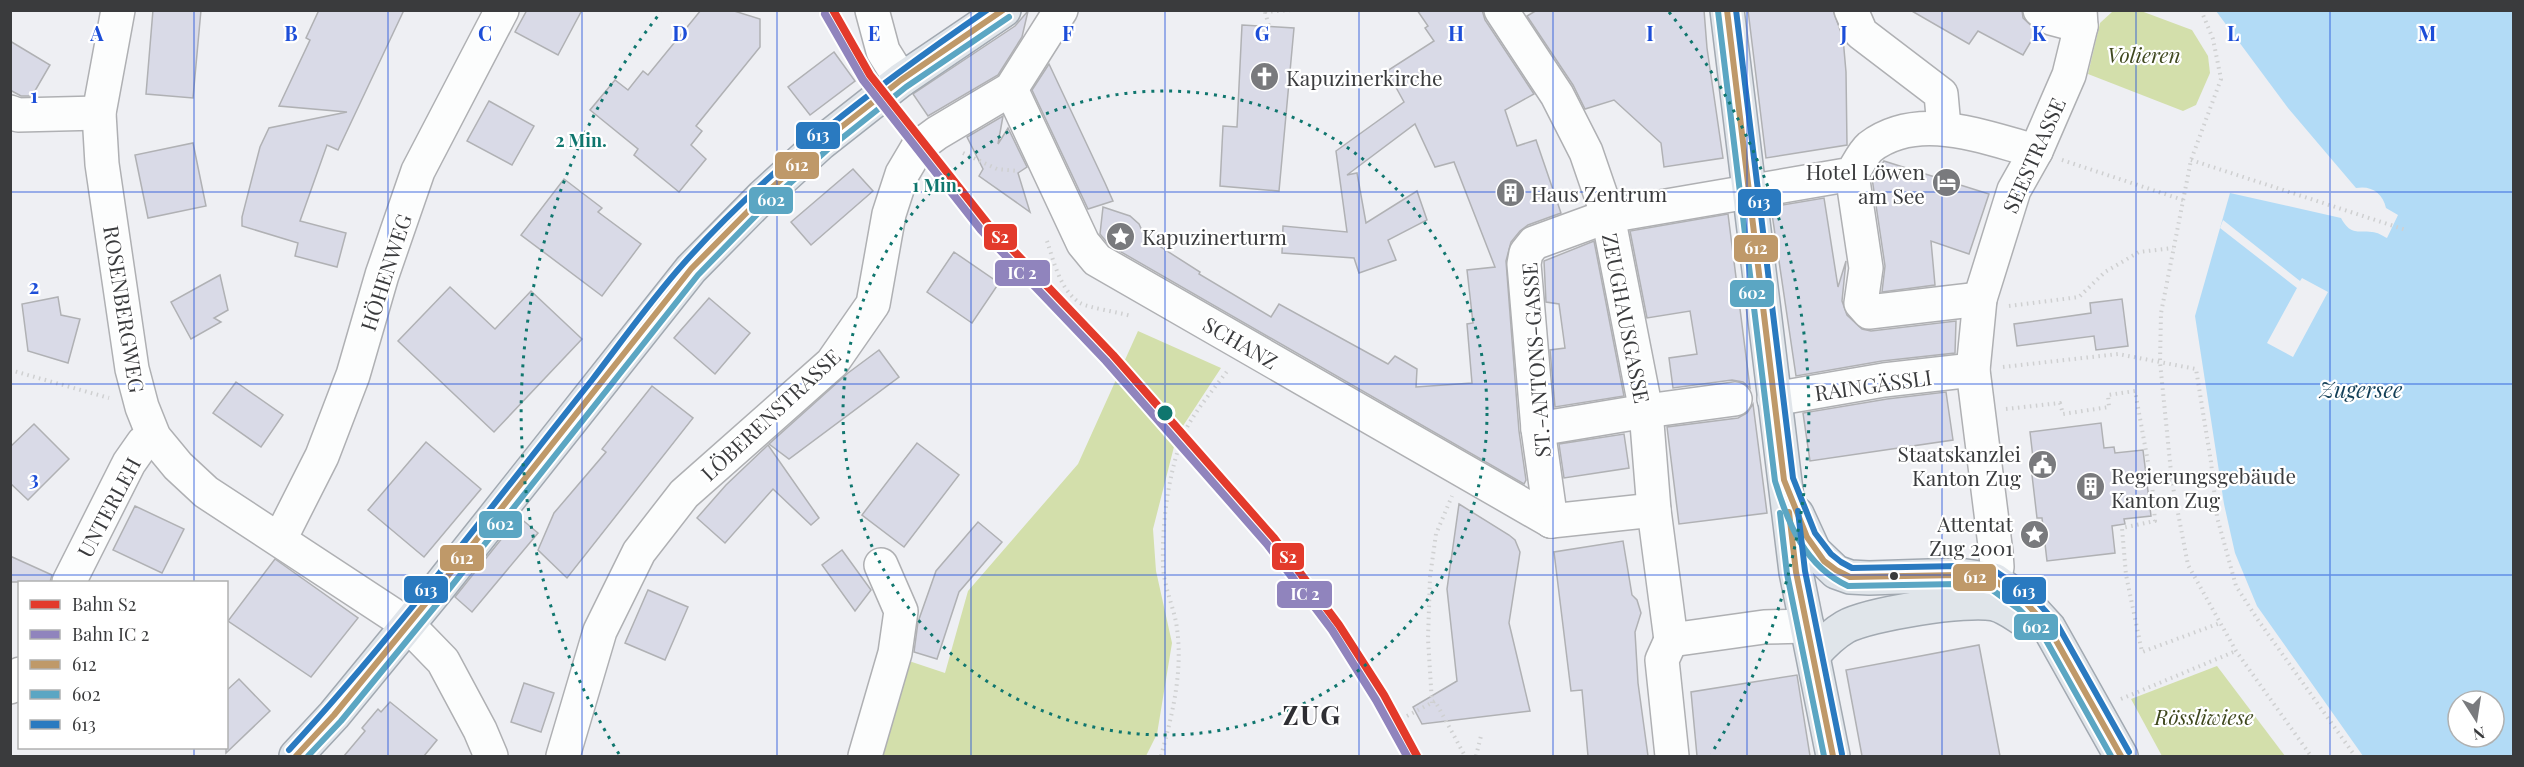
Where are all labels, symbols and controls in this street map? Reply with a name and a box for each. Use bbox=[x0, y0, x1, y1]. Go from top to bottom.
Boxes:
text: A bbox=[89, 19, 104, 46]
text: B bbox=[284, 19, 298, 46]
text: C bbox=[478, 19, 492, 46]
text: D bbox=[672, 19, 688, 46]
text: E bbox=[868, 19, 880, 46]
text: F bbox=[1062, 19, 1074, 46]
text: G bbox=[1255, 19, 1270, 46]
text: H bbox=[1448, 19, 1464, 46]
text: I bbox=[1646, 19, 1654, 46]
text: J bbox=[1839, 19, 1848, 46]
text: K bbox=[2032, 19, 2047, 46]
text: L bbox=[2227, 19, 2239, 46]
text: M bbox=[2418, 19, 2436, 46]
park label: Volieren bbox=[2107, 40, 2181, 68]
church icon: Kapuzinerkirche bbox=[1249, 61, 1281, 93]
place label: Kapuzinerkirche bbox=[1286, 63, 1443, 91]
text: 1 bbox=[30, 81, 38, 108]
street label: SEESTRASSE bbox=[1995, 93, 2071, 217]
line badge: 613 bbox=[795, 121, 841, 150]
text: 613 bbox=[807, 124, 830, 145]
text: 2 Min. bbox=[555, 128, 607, 152]
line badge: 612 bbox=[774, 151, 820, 180]
text: 612 bbox=[785, 154, 809, 175]
place label: Hotel Löwen am See bbox=[1806, 157, 1925, 209]
hotel icon: Hotel Löwen am See bbox=[1930, 167, 1962, 199]
text: 1 Min. bbox=[912, 173, 962, 197]
building icon: Haus Zentrum bbox=[1494, 177, 1526, 209]
place label: Haus Zentrum bbox=[1531, 179, 1668, 207]
line badge: 602 bbox=[748, 186, 794, 215]
line badge: 613 bbox=[1737, 188, 1782, 217]
text: 602 bbox=[757, 189, 785, 210]
text: 613 bbox=[1748, 191, 1771, 212]
street label: HÖHENWEG bbox=[353, 210, 417, 334]
place icon: Kapuzinerturm bbox=[1105, 220, 1137, 252]
place label: Kapuzinerturm bbox=[1142, 222, 1287, 250]
street label: ROSENBERGWEG bbox=[98, 223, 152, 395]
line badge: S2 bbox=[983, 223, 1018, 251]
text: S2 bbox=[991, 226, 1009, 247]
street label: ZEUGHAUSGASSE bbox=[1597, 231, 1657, 405]
line badge: 612 bbox=[1733, 234, 1779, 263]
text: 612 bbox=[1744, 237, 1768, 258]
line badge: IC 2 bbox=[994, 259, 1051, 287]
text: IC 2 bbox=[1007, 262, 1037, 283]
street label: ST.-ANTONS-GASSE bbox=[1514, 262, 1556, 458]
text: 2 bbox=[29, 272, 39, 299]
line badge: 602 bbox=[1729, 279, 1775, 308]
text: 602 bbox=[1738, 282, 1766, 303]
street label: SCHANZ bbox=[1199, 309, 1283, 375]
street label: LÖBERENSTRASSE bbox=[694, 342, 846, 486]
street label: RAINGÄSSLI bbox=[1812, 362, 1934, 406]
water label: Zugersee bbox=[2319, 374, 2403, 404]
centre of rings bbox=[1155, 403, 1175, 423]
place label: Staatskanzlei Kanton Zug bbox=[1898, 439, 2021, 491]
public building icon: Staatskanzlei Kanton Zug bbox=[2026, 449, 2058, 481]
street label: UNTERLEH bbox=[70, 452, 146, 562]
place label: Regierungsgebäude Kanton Zug bbox=[2111, 461, 2296, 513]
text: 3 bbox=[29, 464, 39, 491]
building icon: Regierungsgebäude Kanton Zug bbox=[2074, 471, 2106, 503]
place label: Attentat Zug 2001 bbox=[1929, 509, 2014, 561]
line badge: 602 bbox=[478, 510, 523, 539]
text: 602 bbox=[486, 513, 514, 534]
place icon: Attentat Zug 2001 bbox=[2018, 519, 2050, 551]
line badge: S2 bbox=[1271, 542, 1305, 571]
line badge: 612 bbox=[439, 544, 485, 572]
text: S2 bbox=[1279, 546, 1297, 567]
text: 612 bbox=[450, 547, 474, 568]
line badge: 612 bbox=[1952, 563, 1997, 592]
text: 612 bbox=[1963, 566, 1987, 587]
unlabelled marker bbox=[1888, 570, 1900, 582]
line badge: 613 bbox=[403, 575, 449, 604]
line badge: 613 bbox=[2001, 576, 2047, 605]
text: 613 bbox=[415, 579, 438, 600]
line badge: IC 2 bbox=[1276, 580, 1333, 609]
text: 613 bbox=[2013, 580, 2036, 601]
legend bbox=[18, 581, 228, 749]
text: IC 2 bbox=[1290, 583, 1320, 604]
text: Bahn S2 bbox=[72, 592, 136, 616]
line badge: 602 bbox=[2013, 613, 2059, 641]
text: 602 bbox=[2022, 616, 2050, 637]
text: Bahn IC 2 bbox=[72, 622, 149, 646]
text: 612 bbox=[72, 652, 97, 676]
text: 602 bbox=[72, 682, 101, 706]
north arrow bbox=[2446, 689, 2506, 749]
district label: ZUG bbox=[1282, 696, 1342, 732]
park label: Rössliwiese bbox=[2153, 702, 2254, 730]
text: 613 bbox=[72, 712, 96, 736]
text: N bbox=[2471, 723, 2487, 746]

